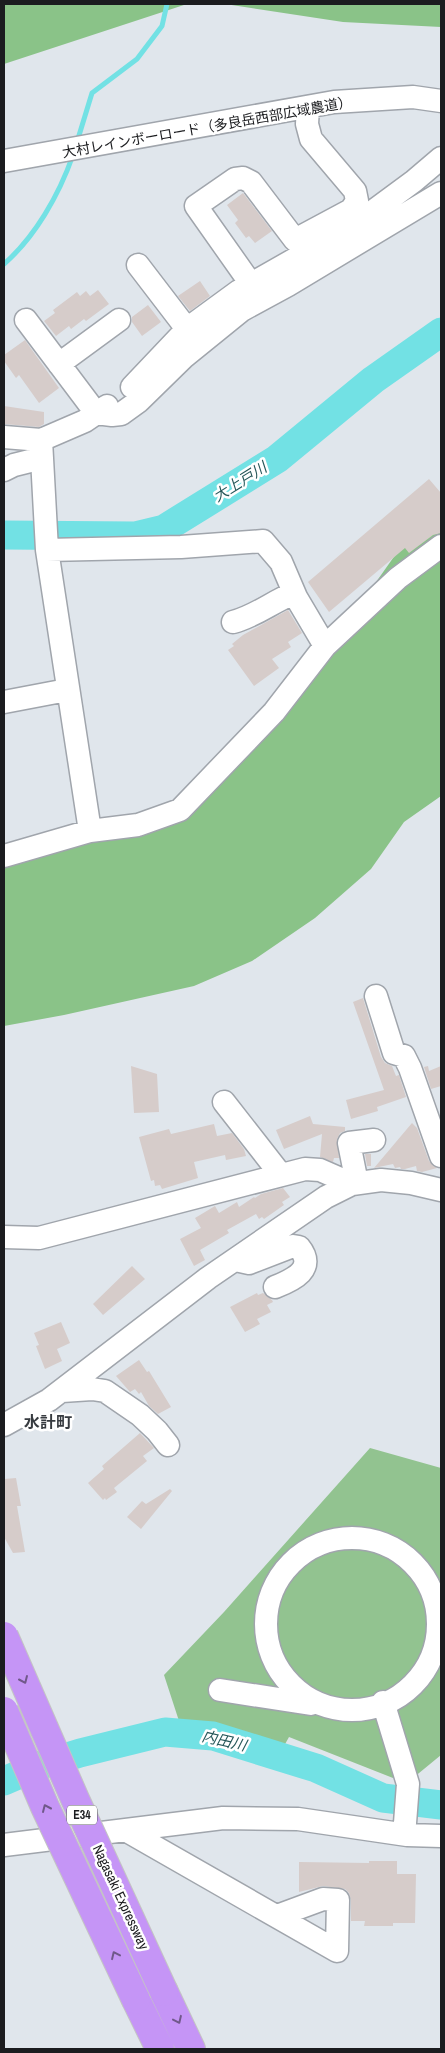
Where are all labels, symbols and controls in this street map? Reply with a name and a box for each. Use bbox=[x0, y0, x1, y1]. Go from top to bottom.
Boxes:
street label: 大村レインボーロード（多良岳西部広域農道） bbox=[61, 93, 353, 161]
water label: 大上戸川 bbox=[209, 456, 272, 506]
district label: 水計町 bbox=[24, 1411, 72, 1433]
one-way arrow bbox=[18, 1676, 28, 1684]
water label: 内田川 bbox=[200, 1725, 250, 1756]
one-way arrow bbox=[41, 1804, 52, 1813]
road number: E34 bbox=[67, 1806, 97, 1824]
street label: Nagasaki Expressway bbox=[89, 1842, 153, 1952]
one-way arrow bbox=[111, 1952, 121, 1961]
one-way arrow bbox=[171, 2015, 181, 2024]

